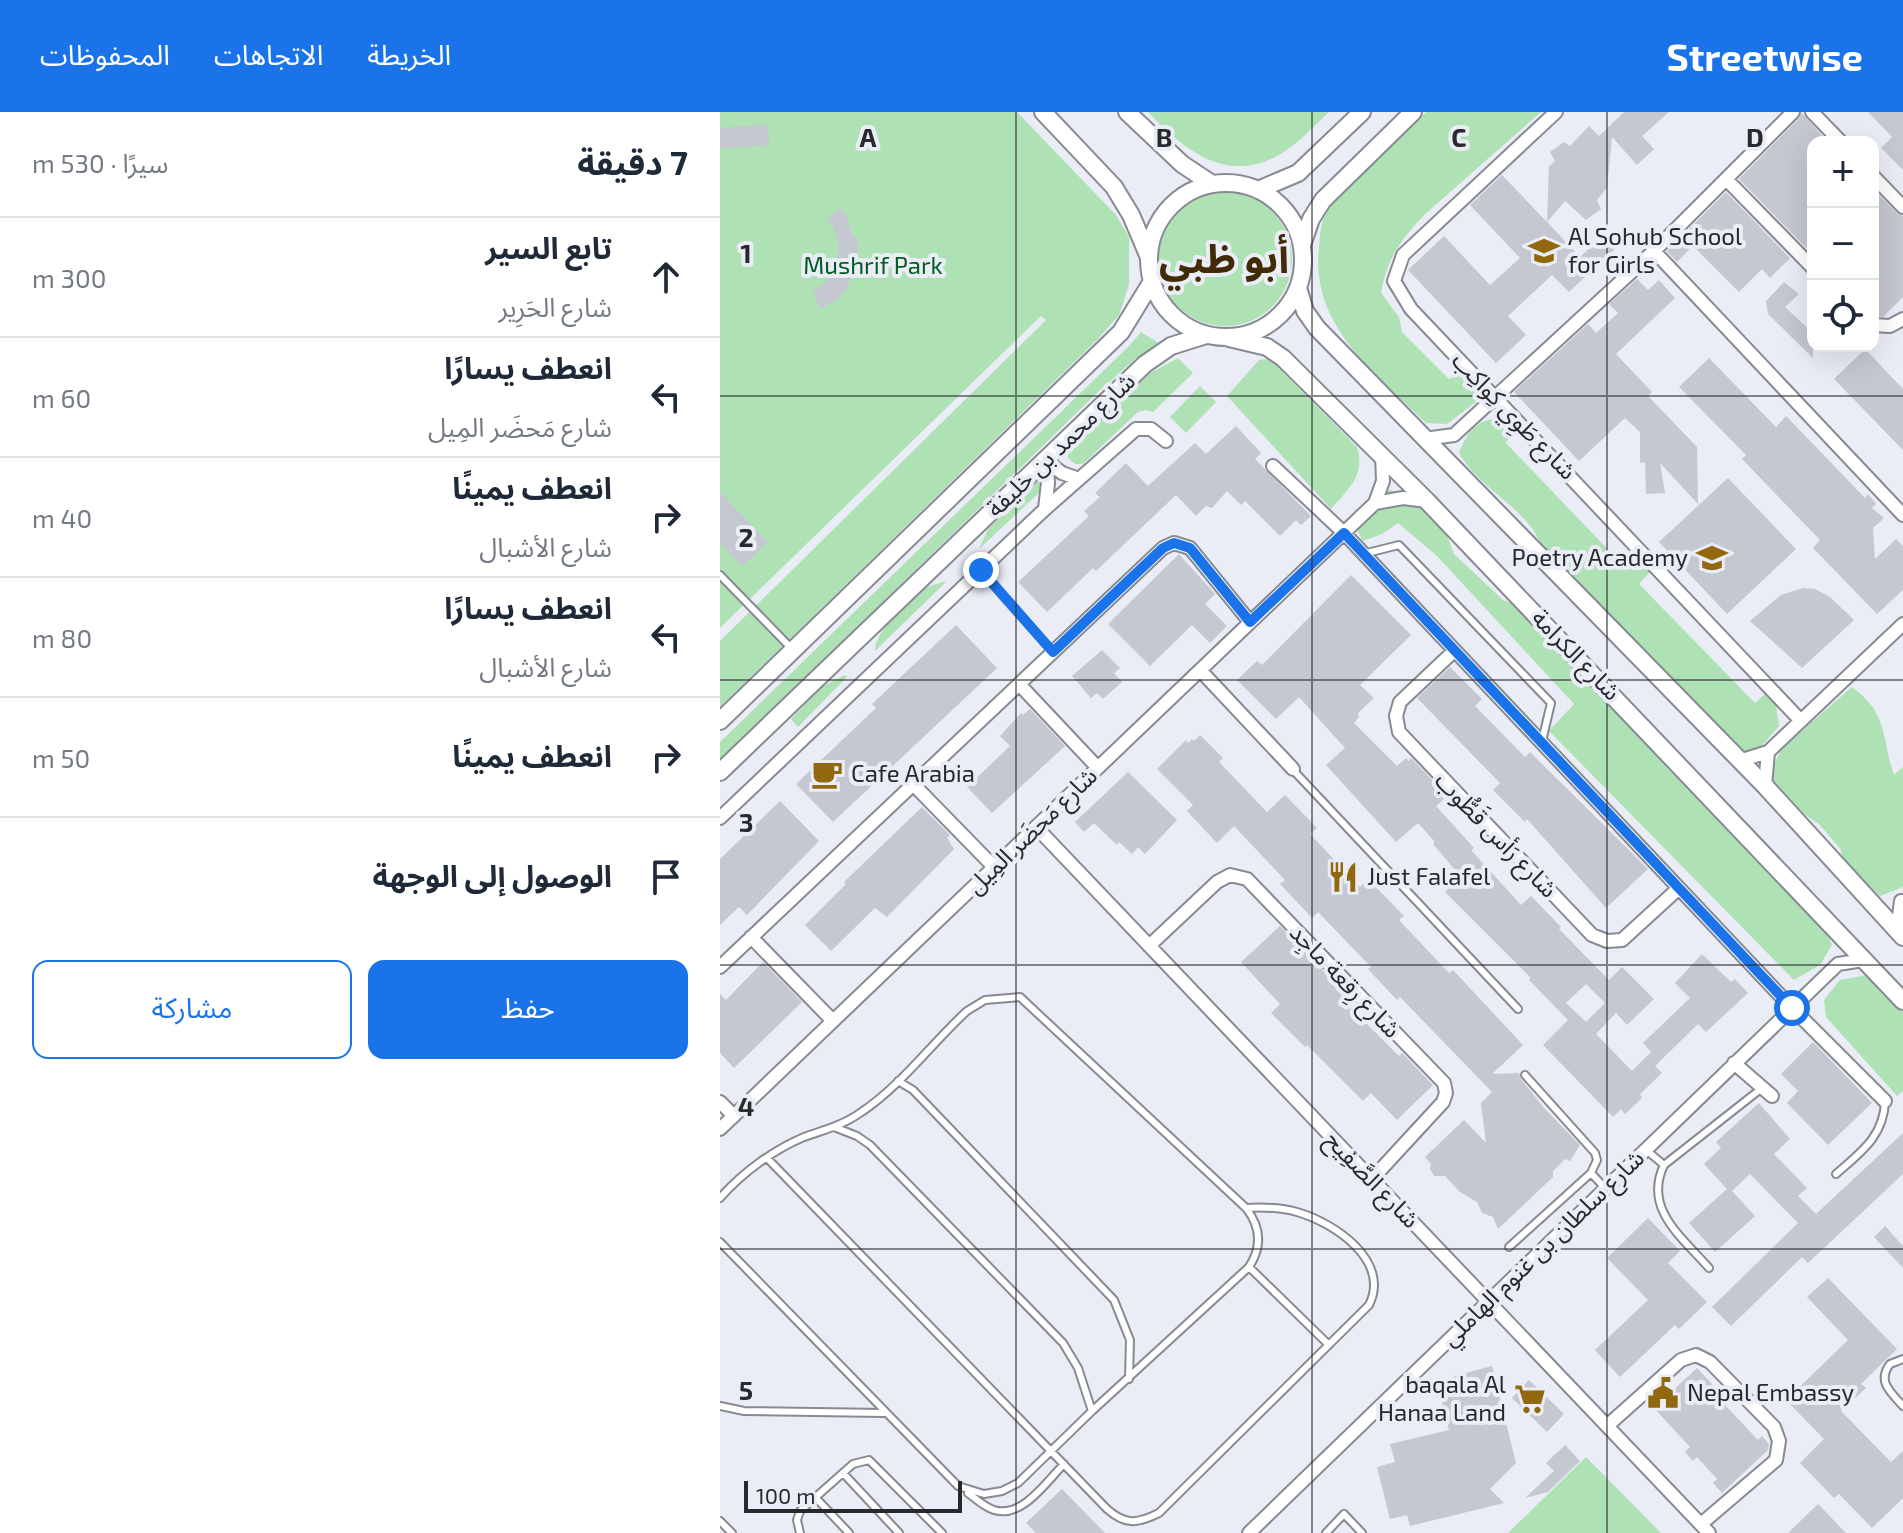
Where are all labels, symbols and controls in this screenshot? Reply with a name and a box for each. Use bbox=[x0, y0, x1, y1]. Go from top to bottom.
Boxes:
text: Streetwise bbox=[1667, 33, 1863, 79]
text: المحفوظات bbox=[40, 37, 170, 71]
text: الاتجاهات bbox=[214, 37, 323, 71]
text: الخريطة bbox=[367, 37, 451, 71]
text: A bbox=[860, 121, 877, 152]
text: B bbox=[1156, 121, 1172, 152]
text: C bbox=[1451, 121, 1467, 152]
text: D bbox=[1746, 121, 1764, 152]
map controls bbox=[1807, 136, 1879, 352]
button: + bbox=[1807, 136, 1879, 208]
text: 7 دقيقة bbox=[577, 141, 688, 182]
text: سيرًا · 530 m bbox=[32, 147, 168, 178]
button: − bbox=[1807, 208, 1879, 280]
place label: Al Sohub School for Girls bbox=[1568, 221, 1742, 278]
text: تابع السير bbox=[485, 229, 612, 265]
district label: أبو ظبي bbox=[1159, 233, 1289, 291]
school or university icon: Al Sohub School for Girls bbox=[1527, 234, 1561, 268]
text: 1 bbox=[740, 237, 752, 268]
park label: Mushrif Park bbox=[803, 250, 943, 279]
icon: ahead bbox=[644, 255, 688, 299]
text: 300 m bbox=[32, 262, 106, 293]
button: locate bbox=[1807, 280, 1879, 352]
text: شارع الحَرِير bbox=[498, 291, 612, 322]
street label: شارع طَوِي كِواكِب bbox=[1443, 345, 1583, 489]
text: انعطف يسارًا bbox=[444, 349, 612, 385]
street label: شارع محمد بن خليفة bbox=[980, 366, 1143, 525]
icon: left bbox=[644, 375, 688, 419]
text: 60 m bbox=[32, 382, 91, 413]
text: شارع مَحضَر المِيل bbox=[428, 411, 612, 442]
text: انعطف يمينًا bbox=[452, 469, 612, 505]
icon: right bbox=[644, 495, 688, 539]
text: 40 m bbox=[32, 502, 92, 533]
text: 2 bbox=[738, 521, 754, 552]
text: شارع الأشبال bbox=[479, 531, 612, 562]
school or university icon: Poetry Academy bbox=[1695, 541, 1729, 575]
place label: Poetry Academy bbox=[1512, 542, 1688, 571]
route end bbox=[963, 552, 999, 588]
text: انعطف يسارًا bbox=[444, 589, 612, 625]
street label: شارع الكرامة bbox=[1524, 602, 1628, 708]
icon: left bbox=[644, 615, 688, 659]
text: 80 m bbox=[32, 622, 92, 653]
text: شارع الأشبال bbox=[479, 651, 612, 682]
icon: right bbox=[644, 735, 688, 779]
text: انعطف يمينًا bbox=[452, 737, 612, 773]
text: 50 m bbox=[32, 742, 90, 773]
cafe icon: Cafe Arabia bbox=[810, 757, 844, 791]
place label: Cafe Arabia bbox=[851, 758, 975, 787]
street label: شارع مَحضَر المِيل bbox=[960, 760, 1105, 902]
street label: شارع رَأس قَطُّوب bbox=[1427, 765, 1564, 906]
text: 3 bbox=[739, 806, 753, 837]
icon: arrive bbox=[644, 855, 688, 899]
text: الوصول إلى الوجهة bbox=[373, 857, 612, 893]
restaurant icon: Just Falafel bbox=[1326, 860, 1360, 894]
place label: Just Falafel bbox=[1367, 861, 1490, 890]
street label: شارع رِقعة ماجِد bbox=[1281, 917, 1408, 1046]
button: مشاركة bbox=[32, 960, 352, 1059]
button: حفظ bbox=[368, 960, 688, 1059]
route start bbox=[1774, 990, 1810, 1026]
text: 4 bbox=[738, 1090, 754, 1121]
street label: شارع الصَّفِيح bbox=[1317, 1125, 1426, 1236]
street label: شارع سلطان بن غنوم الهاملي bbox=[1435, 1143, 1653, 1355]
place label: baqala Al Hanaa Land bbox=[1378, 1369, 1506, 1426]
text: 5 bbox=[739, 1374, 753, 1405]
public building icon: Nepal Embassy bbox=[1646, 1376, 1680, 1410]
place label: Nepal Embassy bbox=[1687, 1377, 1854, 1406]
supermarket icon: baqala Al Hanaa Land bbox=[1513, 1382, 1547, 1416]
scale bar bbox=[744, 1477, 962, 1513]
text: 100 m bbox=[756, 1482, 815, 1508]

